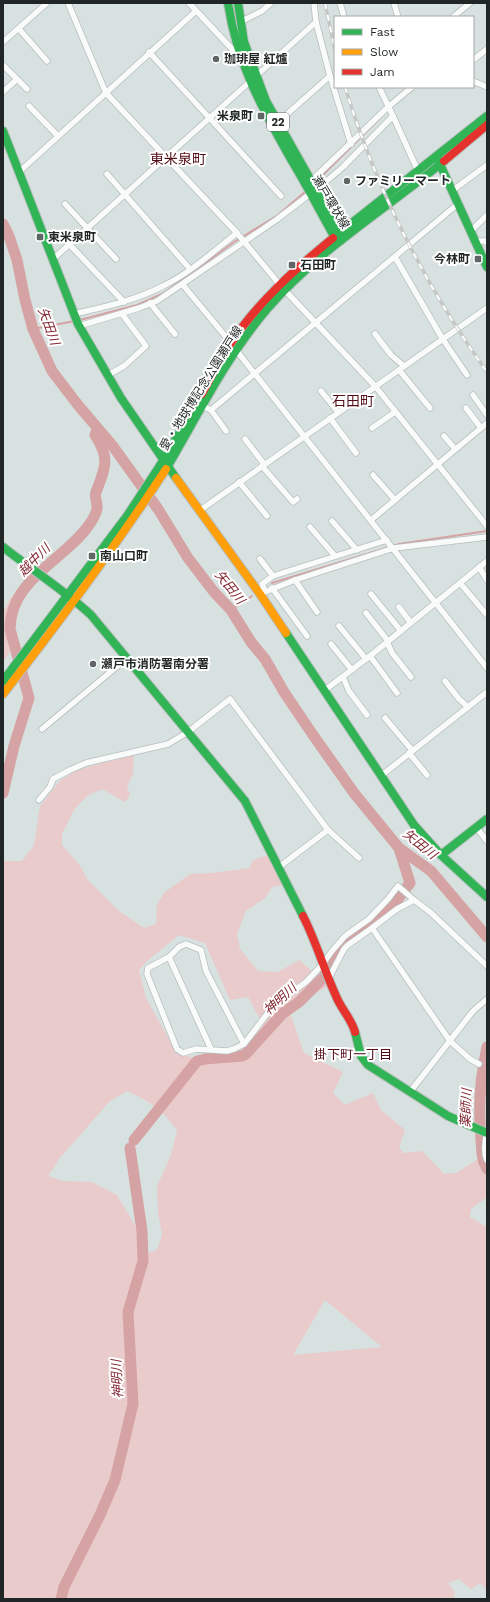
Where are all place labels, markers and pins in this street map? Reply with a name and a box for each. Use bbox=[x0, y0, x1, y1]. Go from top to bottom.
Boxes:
place label: 珈琲屋 紅爐 bbox=[224, 52, 287, 66]
marker: 珈琲屋 紅爐 bbox=[211, 54, 221, 64]
place label: 米泉町 bbox=[217, 109, 253, 123]
marker: 米泉町 bbox=[256, 111, 266, 121]
place label: ファミリーマート bbox=[355, 174, 451, 188]
marker: ファミリーマート bbox=[342, 176, 352, 186]
place label: 東米泉町 bbox=[48, 230, 96, 244]
marker: 東米泉町 bbox=[35, 232, 45, 242]
place label: 今林町 bbox=[434, 252, 470, 266]
marker: 今林町 bbox=[473, 254, 483, 264]
place label: 石田町 bbox=[300, 258, 336, 272]
marker: 石田町 bbox=[287, 260, 297, 270]
place label: 南山口町 bbox=[100, 549, 148, 563]
marker: 南山口町 bbox=[87, 551, 97, 561]
place label: 瀬戸市消防署南分署 bbox=[101, 657, 209, 671]
marker: 瀬戸市消防署南分署 bbox=[88, 659, 98, 669]

